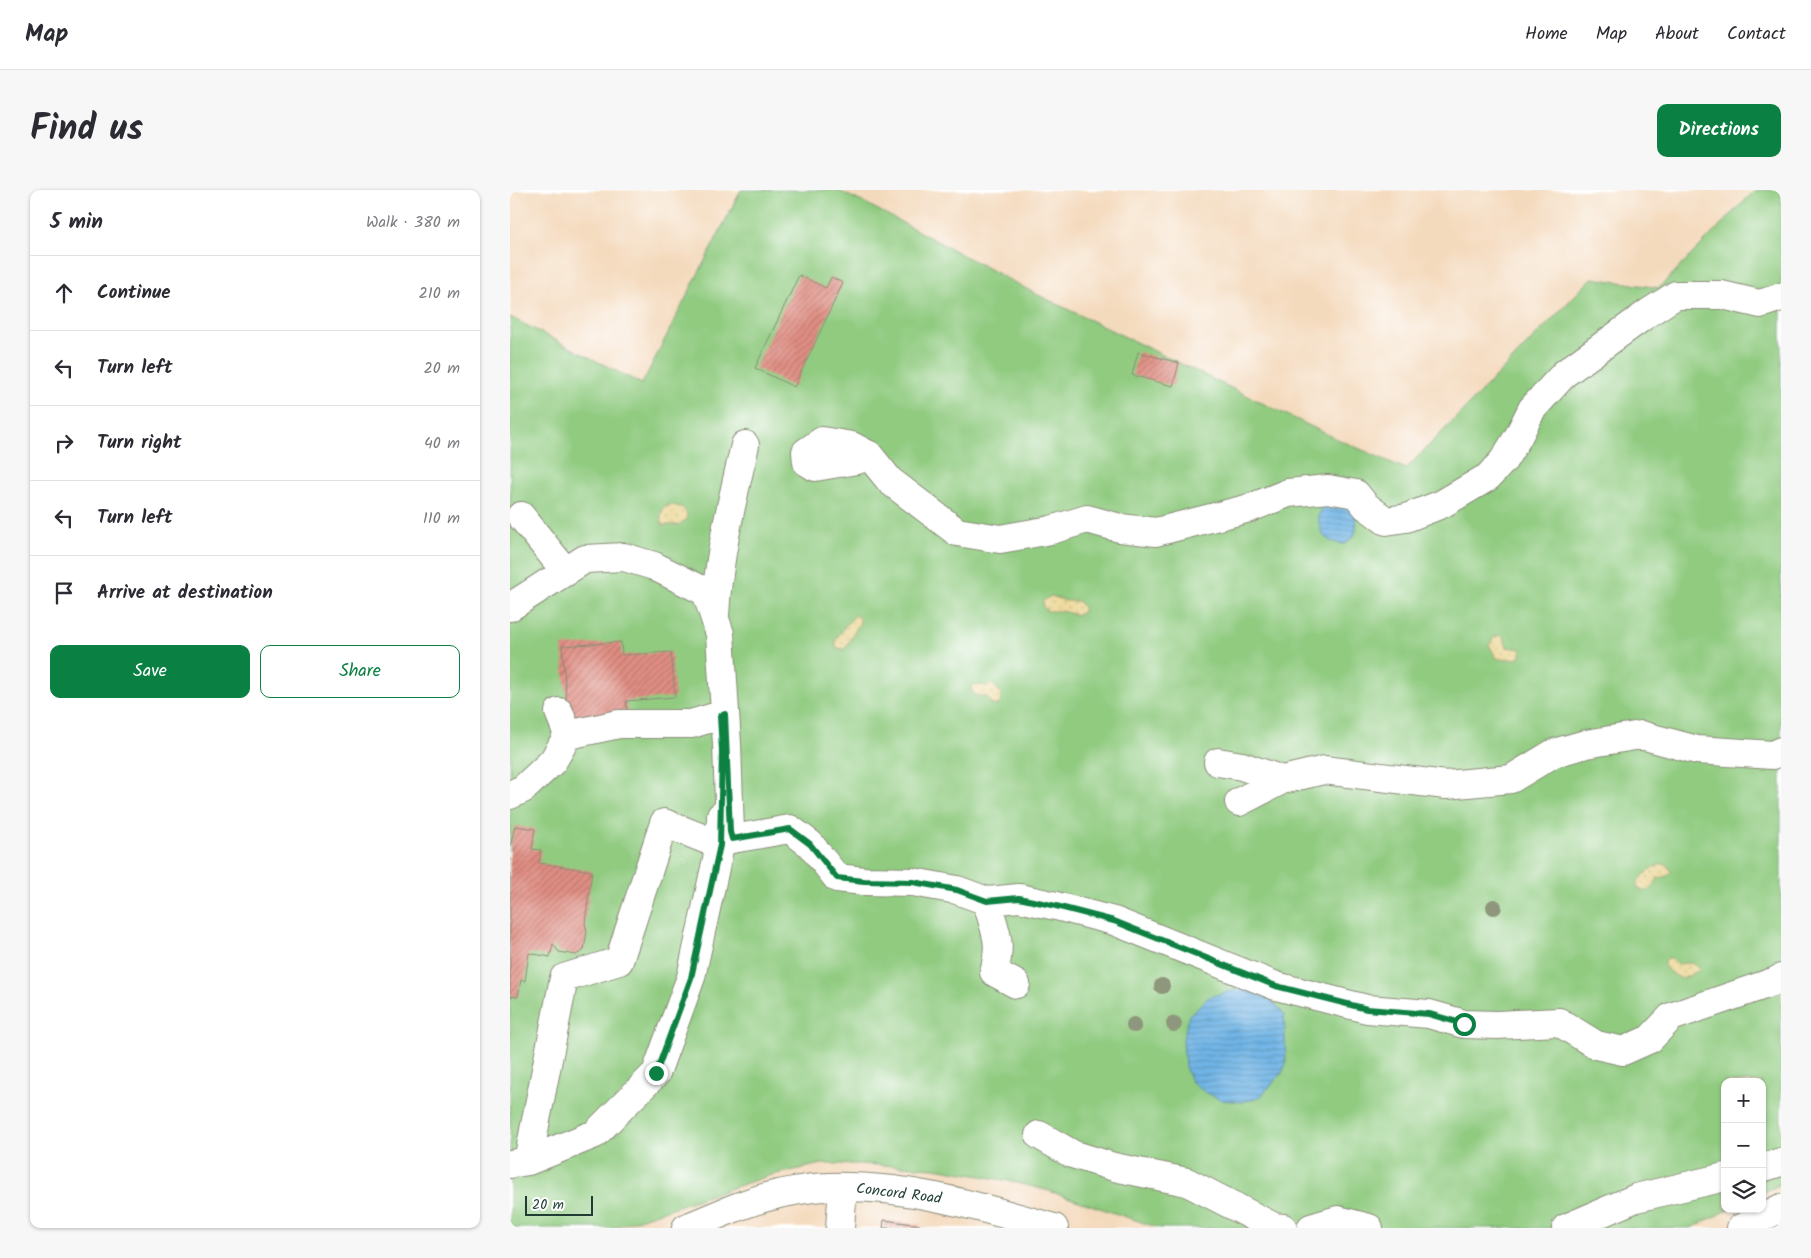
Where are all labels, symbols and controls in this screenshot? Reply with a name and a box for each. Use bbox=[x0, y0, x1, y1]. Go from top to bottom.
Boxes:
text: Map bbox=[25, 15, 68, 54]
text: Home bbox=[1525, 20, 1568, 49]
text: Map bbox=[1596, 20, 1627, 49]
text: About bbox=[1655, 20, 1699, 49]
text: Contact bbox=[1727, 20, 1786, 49]
text: Find us bbox=[30, 102, 143, 158]
button: Directions bbox=[1657, 104, 1781, 157]
text: 5 min bbox=[50, 206, 103, 239]
text: Walk · 380 m bbox=[366, 210, 460, 235]
text: Continue bbox=[97, 278, 170, 308]
icon: ahead bbox=[50, 279, 78, 307]
text: 210 m bbox=[419, 281, 460, 306]
text: Turn left bbox=[97, 353, 172, 383]
icon: left bbox=[50, 354, 78, 382]
text: 20 m bbox=[424, 356, 460, 381]
text: Turn right bbox=[97, 428, 182, 458]
icon: right bbox=[50, 429, 78, 457]
text: 40 m bbox=[424, 431, 460, 456]
text: Turn left bbox=[97, 503, 172, 533]
icon: left bbox=[50, 504, 78, 532]
text: 110 m bbox=[423, 506, 460, 531]
text: Arrive at destination bbox=[97, 578, 273, 608]
icon: arrive bbox=[50, 579, 78, 607]
button: Save bbox=[50, 645, 250, 698]
button: Share bbox=[260, 645, 460, 698]
route start bbox=[1453, 1013, 1476, 1036]
route end bbox=[645, 1062, 668, 1085]
map controls bbox=[1721, 1078, 1766, 1213]
button: + bbox=[1721, 1078, 1766, 1123]
button: − bbox=[1721, 1123, 1766, 1168]
button: layers bbox=[1721, 1168, 1766, 1213]
street label: Concord Road bbox=[855, 1177, 943, 1211]
scale bar bbox=[525, 1193, 592, 1216]
text: 20 m bbox=[532, 1194, 564, 1216]

